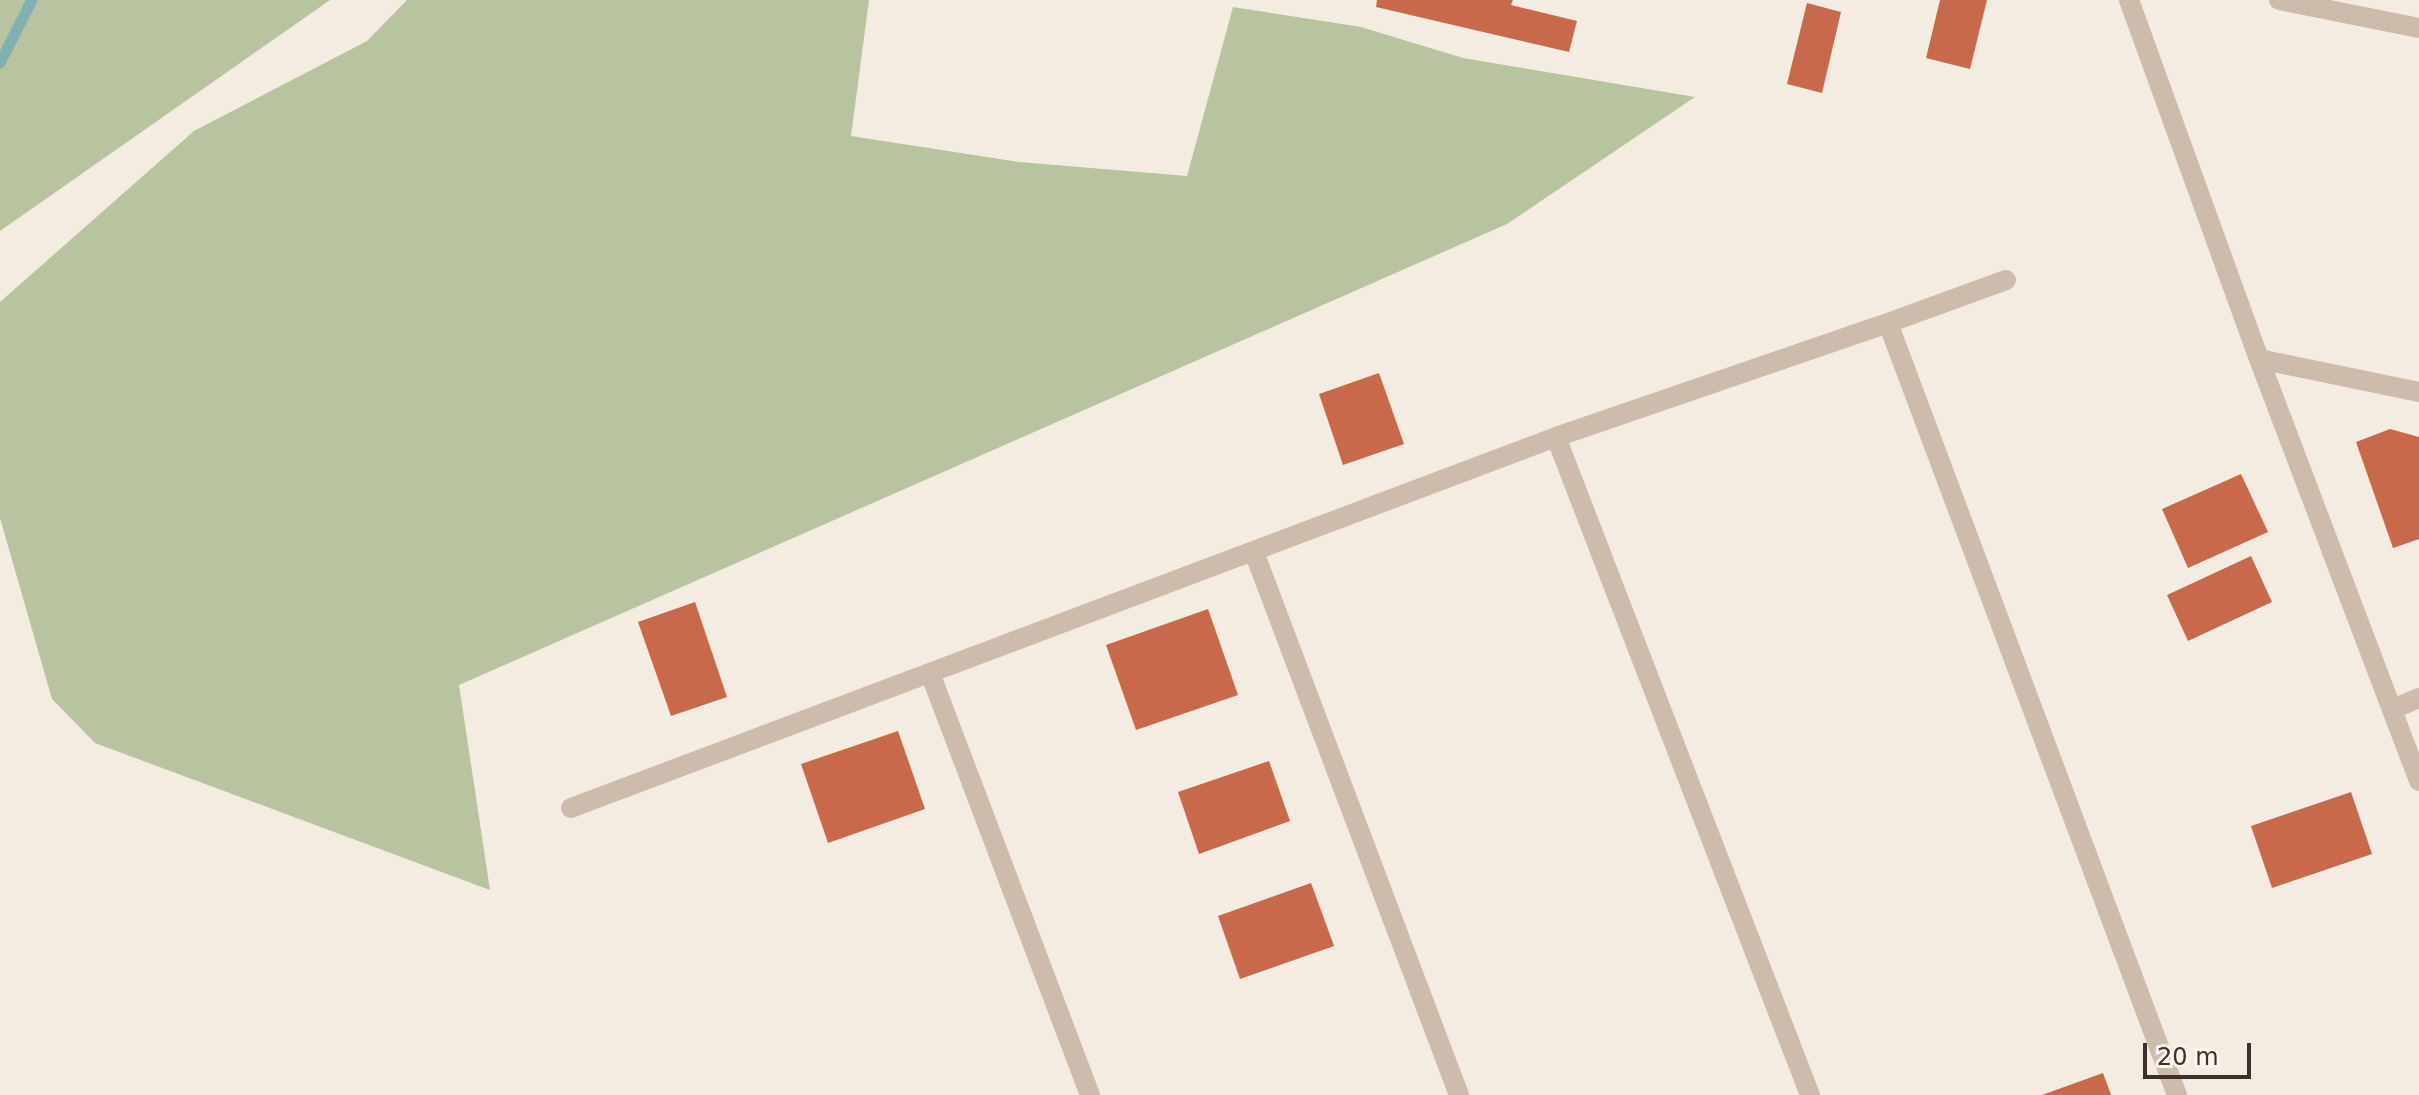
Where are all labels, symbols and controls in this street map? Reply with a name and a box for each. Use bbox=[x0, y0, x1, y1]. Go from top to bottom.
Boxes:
scale bar bbox=[2147, 1027, 2255, 1077]
text: 20 m bbox=[2157, 1043, 2219, 1071]

